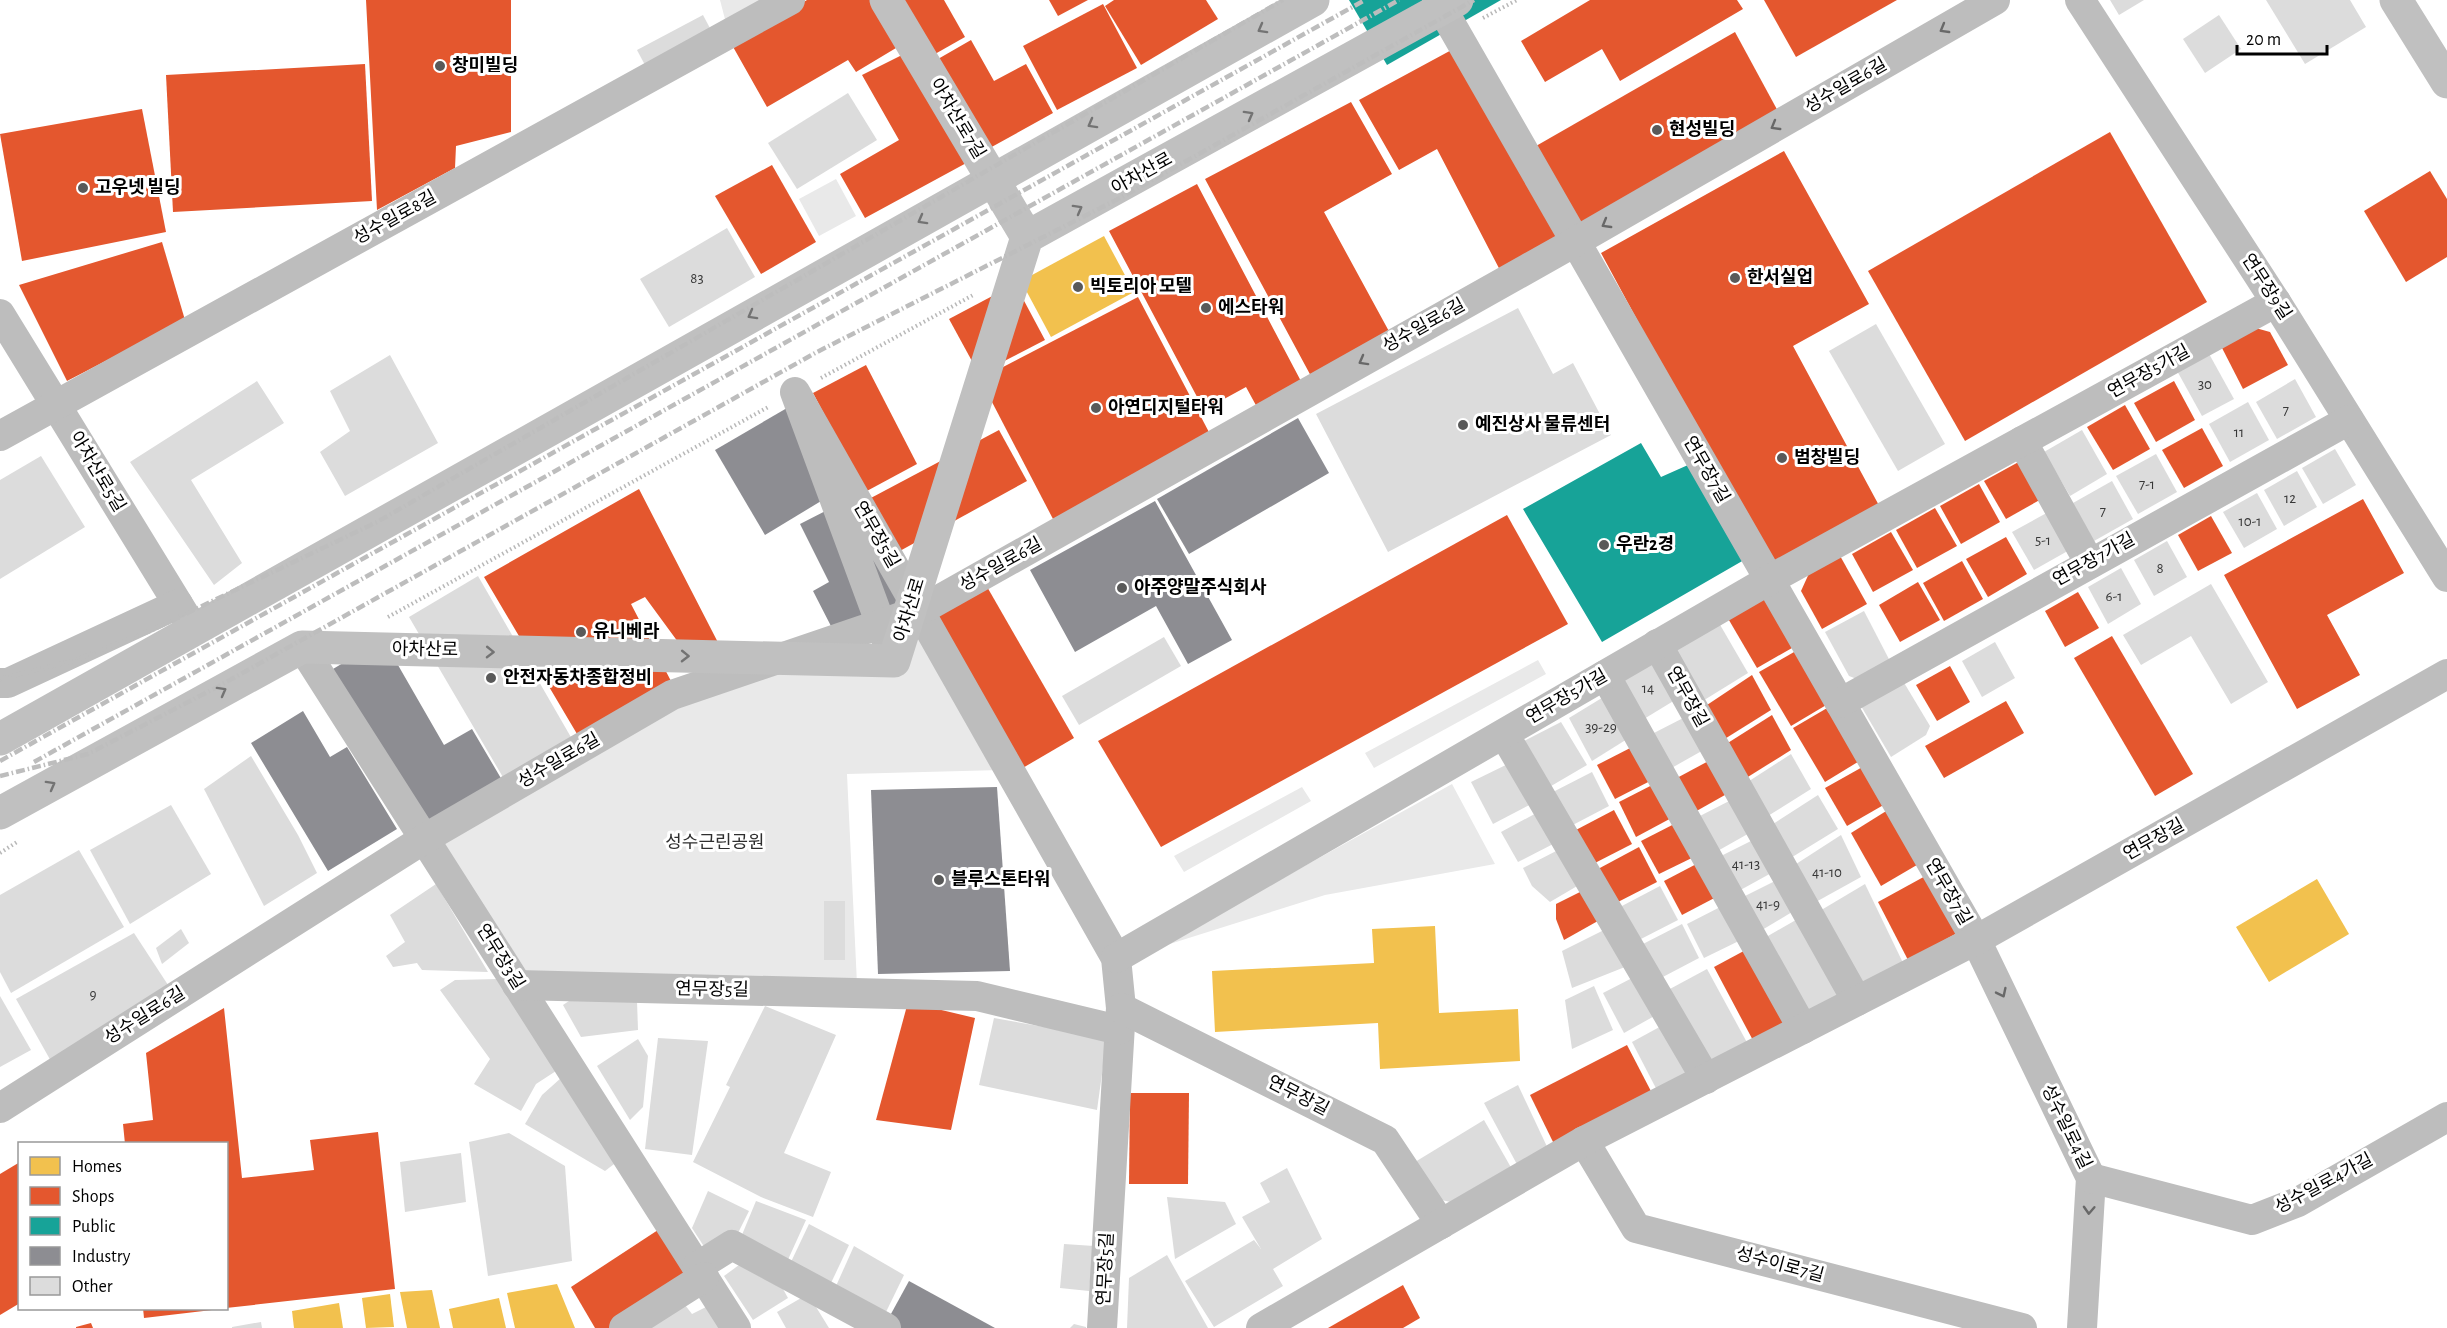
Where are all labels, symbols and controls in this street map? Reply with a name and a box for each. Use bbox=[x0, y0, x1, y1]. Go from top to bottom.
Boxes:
scale bar bbox=[2237, 18, 2327, 56]
one-way arrow bbox=[1257, 21, 1268, 33]
one-way arrow bbox=[1940, 22, 1950, 33]
text: 20 m bbox=[2246, 31, 2281, 49]
street label: 성수일로6길 bbox=[1801, 55, 1890, 117]
place label: 창미빌딩 bbox=[452, 56, 518, 75]
marker: 창미빌딩 bbox=[433, 59, 447, 73]
street label: 아차산로7길 bbox=[926, 75, 989, 162]
one-way arrow bbox=[1243, 111, 1253, 122]
one-way arrow bbox=[1087, 117, 1098, 128]
place label: 현성빌딩 bbox=[1669, 119, 1735, 139]
one-way arrow bbox=[1771, 119, 1781, 131]
marker: 현성빌딩 bbox=[1650, 123, 1664, 137]
street label: 아차산로 bbox=[1108, 149, 1175, 198]
place label: 고우넷 빌딩 bbox=[95, 178, 181, 197]
marker: 고우넷 빌딩 bbox=[76, 181, 90, 195]
street label: 성수일로8길 bbox=[350, 187, 439, 248]
one-way arrow bbox=[1072, 205, 1082, 216]
one-way arrow bbox=[917, 212, 928, 224]
one-way arrow bbox=[1602, 216, 1612, 228]
street label: 연무장9길 bbox=[2238, 250, 2296, 323]
place label: 한서실업 bbox=[1747, 267, 1813, 287]
house number: 83 bbox=[690, 271, 704, 286]
marker: 한서실업 bbox=[1728, 271, 1742, 285]
place label: 빅토리아 모텔 bbox=[1090, 277, 1192, 296]
marker: 빅토리아 모텔 bbox=[1071, 280, 1085, 294]
street label: 성수일로6길 bbox=[1379, 295, 1468, 356]
place label: 에스타워 bbox=[1218, 298, 1284, 317]
marker: 에스타워 bbox=[1199, 301, 1213, 315]
one-way arrow bbox=[748, 308, 758, 320]
street label: 연무장5가길 bbox=[2104, 340, 2193, 402]
one-way arrow bbox=[1359, 354, 1369, 365]
house number: 30 bbox=[2198, 377, 2212, 392]
place label: 아연디지털타워 bbox=[1108, 398, 1224, 417]
marker: 아연디지털타워 bbox=[1089, 401, 1103, 415]
house number: 7 bbox=[2283, 403, 2289, 418]
place label: 예진상사 물류센터 bbox=[1475, 415, 1610, 434]
marker: 예진상사 물류센터 bbox=[1456, 418, 1470, 432]
house number: 11 bbox=[2234, 425, 2244, 440]
street label: 아차산로5길 bbox=[66, 428, 129, 515]
street label: 연무장7길 bbox=[1680, 433, 1734, 506]
place label: 범창빌딩 bbox=[1794, 448, 1860, 467]
marker: 범창빌딩 bbox=[1775, 451, 1789, 465]
house number: 7-1 bbox=[2139, 477, 2155, 492]
house number: 12 bbox=[2284, 491, 2296, 506]
street label: 연무장5길 bbox=[850, 498, 904, 571]
house number: 7 bbox=[2100, 504, 2106, 519]
house number: 10-1 bbox=[2239, 514, 2261, 529]
street label: 연무장7가길 bbox=[2049, 528, 2138, 590]
house number: 5-1 bbox=[2035, 533, 2051, 548]
street label: 성수일로6길 bbox=[956, 534, 1045, 595]
place label: 우란2경 bbox=[1616, 535, 1674, 554]
marker: 우란2경 bbox=[1597, 538, 1611, 552]
house number: 8 bbox=[2156, 561, 2164, 576]
street label: 아차산로 bbox=[891, 575, 928, 644]
place label: 아주양말주식회사 bbox=[1134, 578, 1267, 597]
marker: 아주양말주식회사 bbox=[1115, 581, 1129, 595]
house number: 6-1 bbox=[2106, 589, 2122, 604]
place label: 유니베라 bbox=[593, 622, 660, 641]
marker: 유니베라 bbox=[574, 625, 588, 639]
street label: 아차산로 bbox=[392, 639, 458, 660]
one-way arrow bbox=[486, 645, 495, 658]
one-way arrow bbox=[681, 650, 690, 662]
street label: 연무장길 bbox=[1663, 663, 1713, 730]
street label: 연무장5가길 bbox=[1522, 665, 1611, 727]
place label: 안전자동차종합정비 bbox=[503, 667, 652, 687]
marker: 안전자동차종합정비 bbox=[484, 671, 498, 685]
house number: 14 bbox=[1642, 681, 1654, 696]
one-way arrow bbox=[216, 687, 227, 698]
house number: 39-29 bbox=[1585, 720, 1617, 735]
street label: 성수일로6길 bbox=[514, 730, 603, 792]
one-way arrow bbox=[45, 781, 56, 792]
street label: 연무장길 bbox=[2120, 814, 2187, 864]
park label: 성수근린공원 bbox=[665, 833, 765, 852]
street label: 연무장7길 bbox=[1922, 855, 1976, 928]
house number: 41-13 bbox=[1732, 857, 1760, 872]
house number: 41-10 bbox=[1812, 865, 1842, 880]
place label: 블루스톤타워 bbox=[951, 870, 1050, 889]
marker: 블루스톤타워 bbox=[932, 873, 946, 887]
house number: 41-9 bbox=[1756, 897, 1780, 912]
street label: 연무장3길 bbox=[473, 920, 529, 993]
street label: 연무장5길 bbox=[675, 978, 749, 1000]
street label: 성수일로6길 bbox=[101, 983, 188, 1048]
one-way arrow bbox=[1994, 986, 2006, 997]
house number: 9 bbox=[89, 987, 97, 1002]
street label: 연무장길 bbox=[1264, 1071, 1333, 1119]
street label: 성수일로4길 bbox=[2038, 1082, 2095, 1172]
legend bbox=[18, 1142, 228, 1310]
street label: 성수일로4가길 bbox=[2272, 1150, 2376, 1217]
text: Homes bbox=[72, 1158, 122, 1176]
text: Shops bbox=[72, 1188, 114, 1206]
one-way arrow bbox=[2082, 1205, 2095, 1214]
text: Public bbox=[72, 1218, 115, 1236]
street label: 연무장5길 bbox=[1093, 1232, 1117, 1306]
street label: 성수이로7길 bbox=[1734, 1243, 1826, 1285]
text: Industry bbox=[72, 1248, 131, 1266]
text: Other bbox=[72, 1278, 113, 1296]

